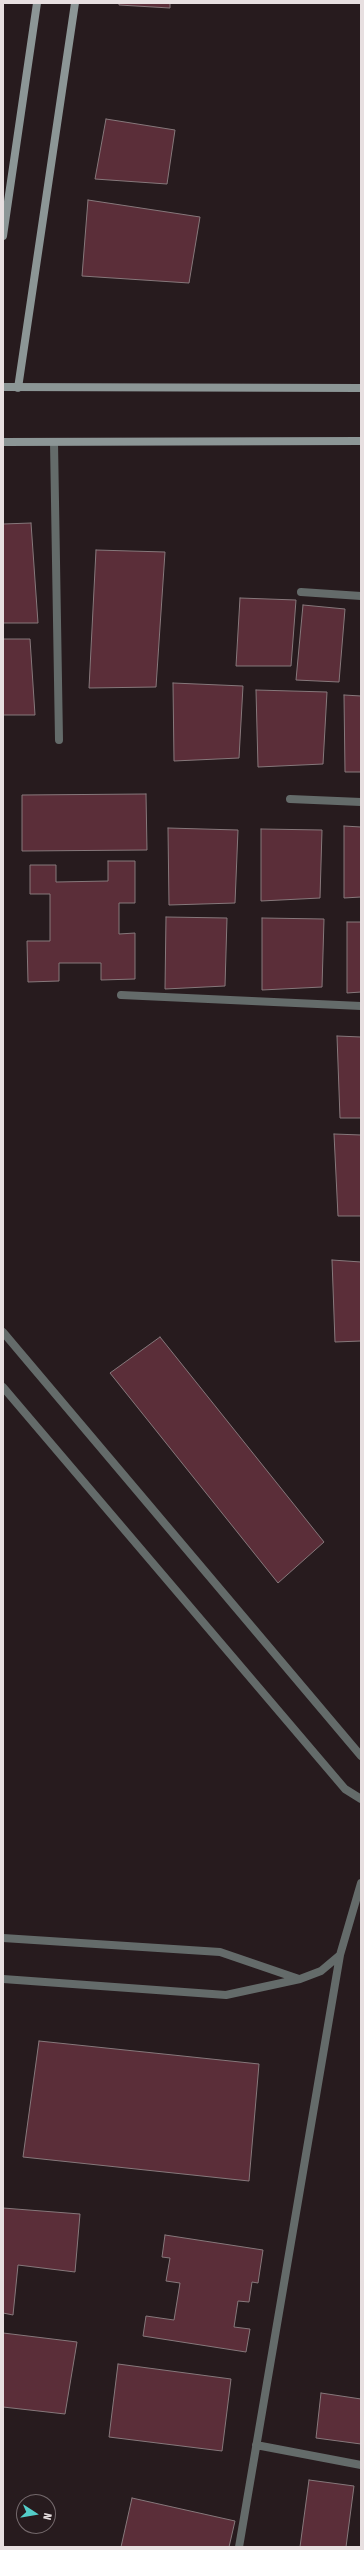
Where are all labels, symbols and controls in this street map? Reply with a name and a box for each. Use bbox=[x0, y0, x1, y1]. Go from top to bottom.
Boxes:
north arrow bbox=[16, 2494, 56, 2534]
text: N bbox=[40, 2512, 54, 2521]

